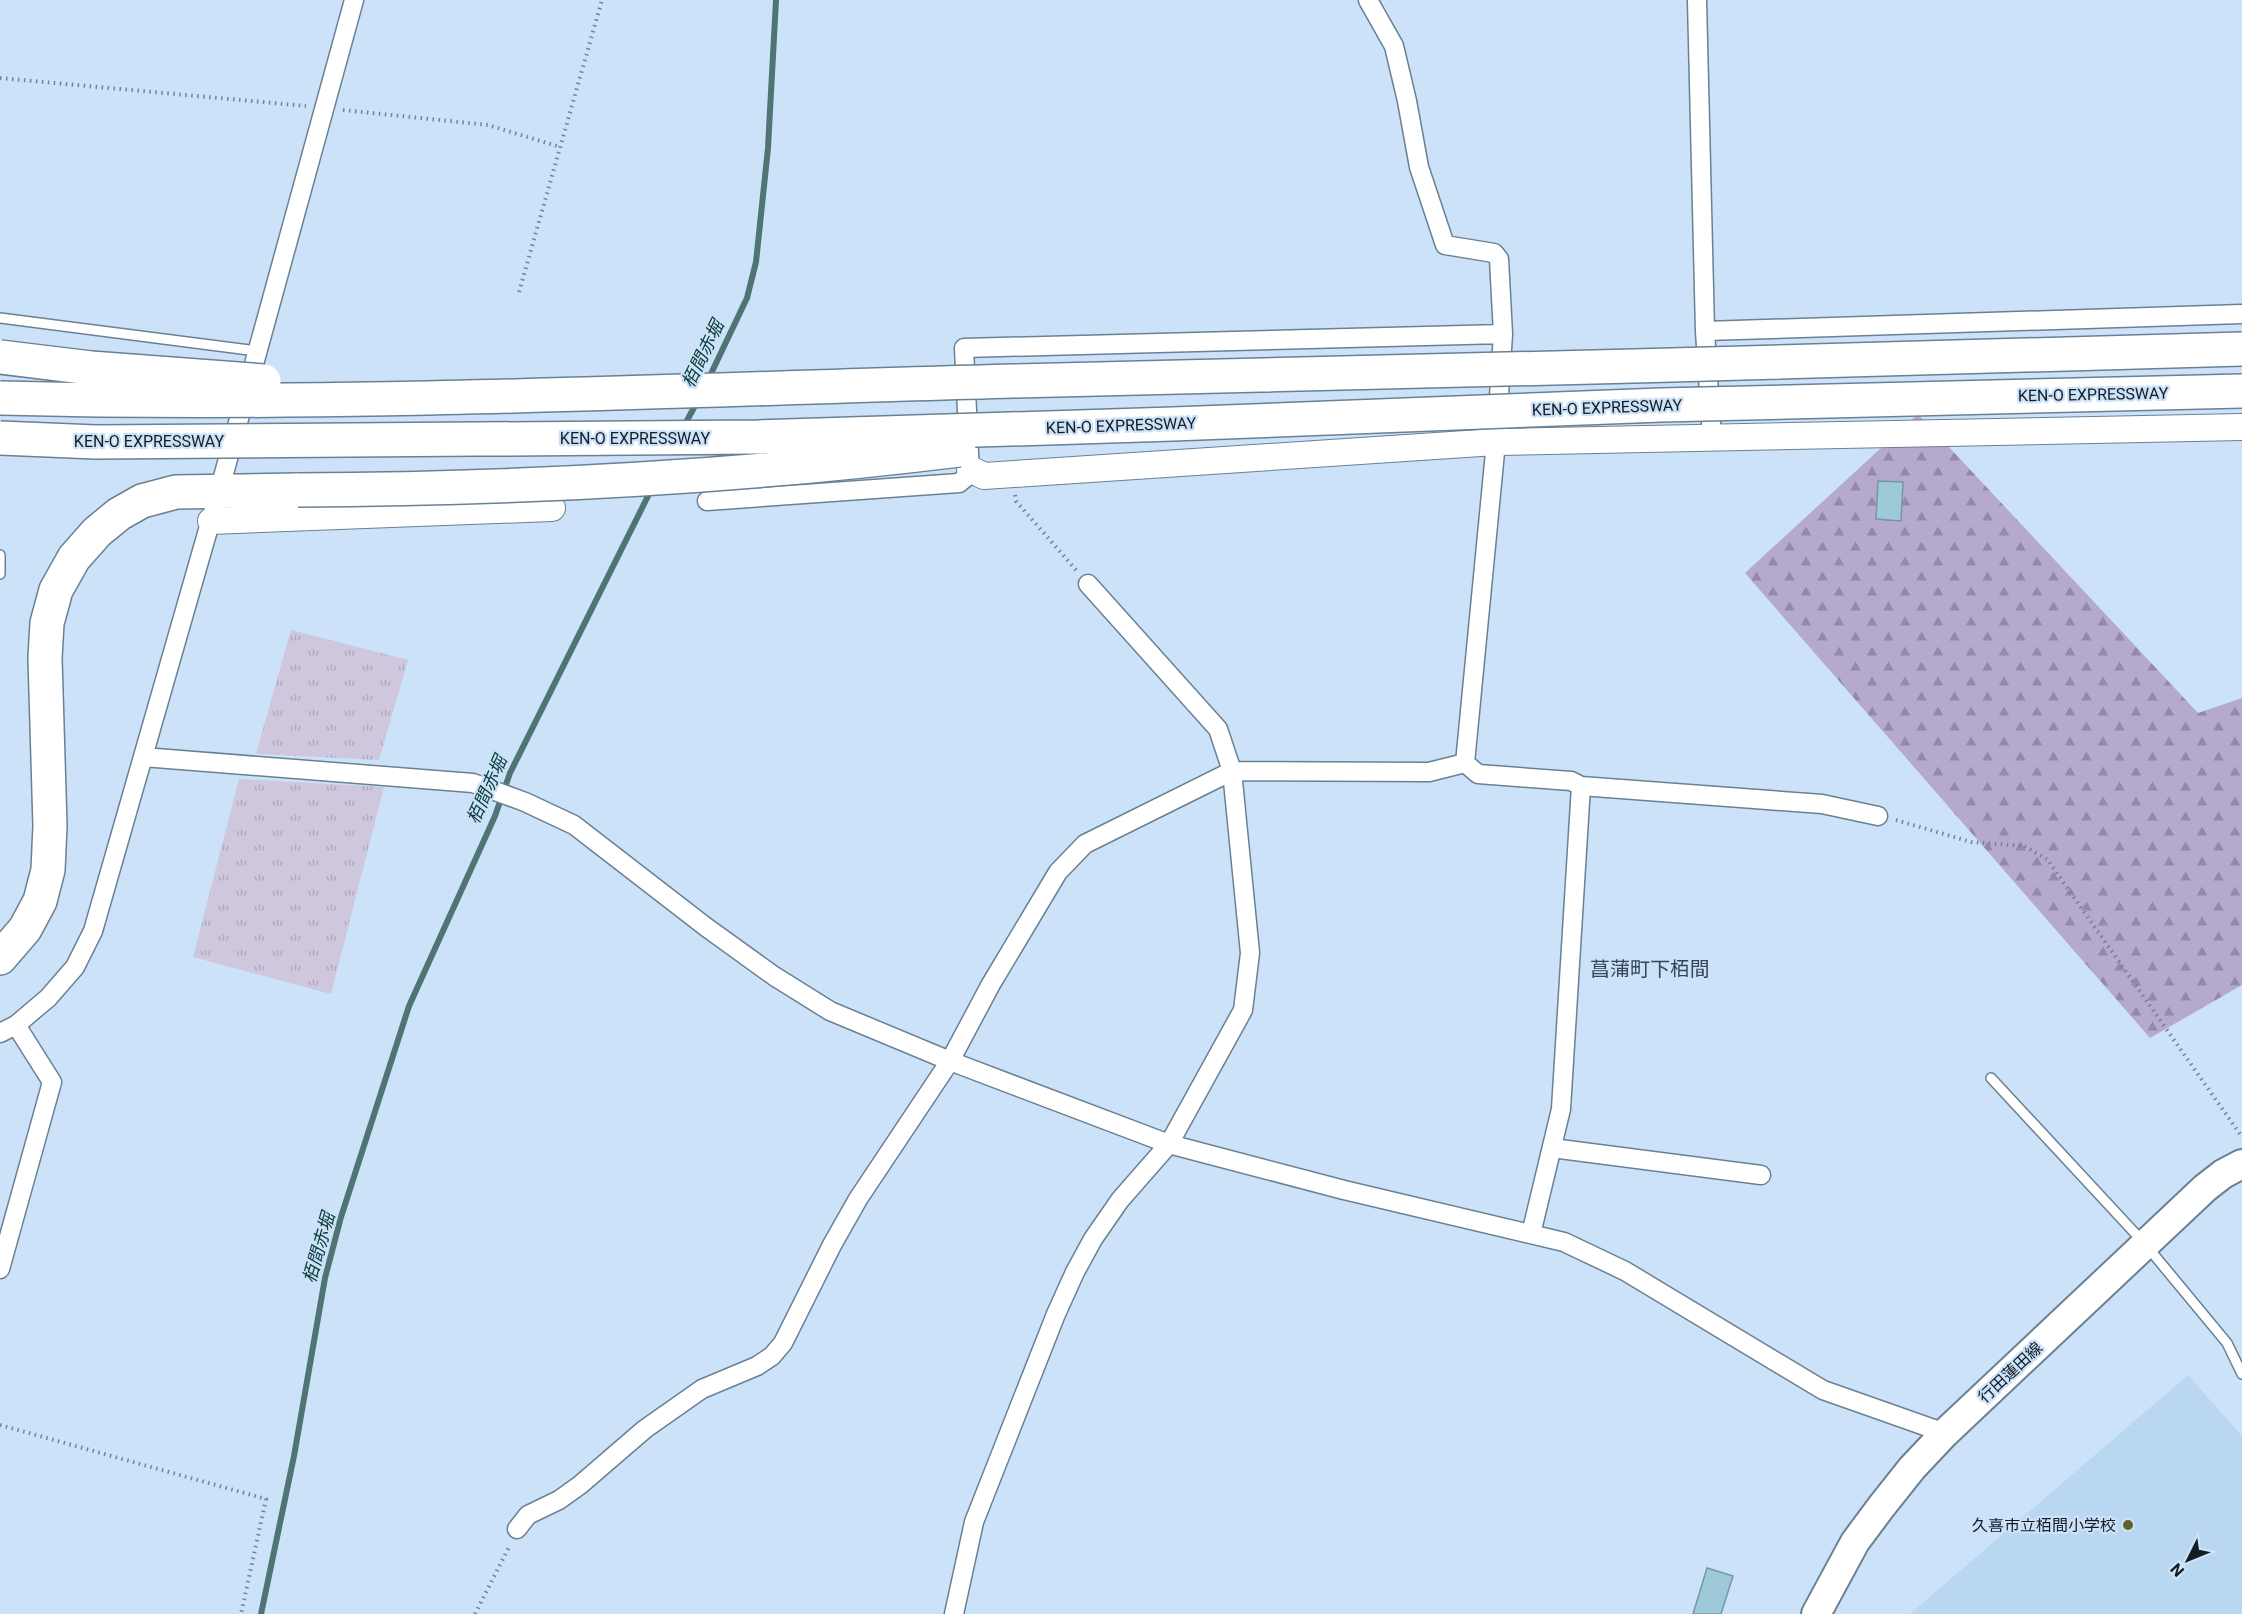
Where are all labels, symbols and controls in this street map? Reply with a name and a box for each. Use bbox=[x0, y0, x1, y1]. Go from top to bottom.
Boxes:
water label: 栢間赤堀 bbox=[677, 314, 729, 391]
street label: KEN-O EXPRESSWAY bbox=[2018, 384, 2169, 405]
street label: KEN-O EXPRESSWAY bbox=[1532, 395, 1683, 420]
street label: KEN-O EXPRESSWAY bbox=[1046, 413, 1197, 438]
street label: KEN-O EXPRESSWAY bbox=[560, 429, 711, 448]
street label: KEN-O EXPRESSWAY bbox=[74, 432, 225, 451]
water label: 栢間赤堀 bbox=[462, 750, 512, 827]
district label: 菖蒲町下栢間 bbox=[1590, 957, 1710, 981]
water label: 栢間赤堀 bbox=[299, 1207, 339, 1285]
street label: 行田蓮田線 bbox=[1975, 1338, 2046, 1407]
place label: 久喜市立栢間小学校 bbox=[1972, 1516, 2116, 1535]
marker: 久喜市立栢間小学校 bbox=[2121, 1518, 2135, 1532]
north arrow bbox=[2158, 1530, 2218, 1590]
text: N bbox=[2167, 1559, 2188, 1580]

